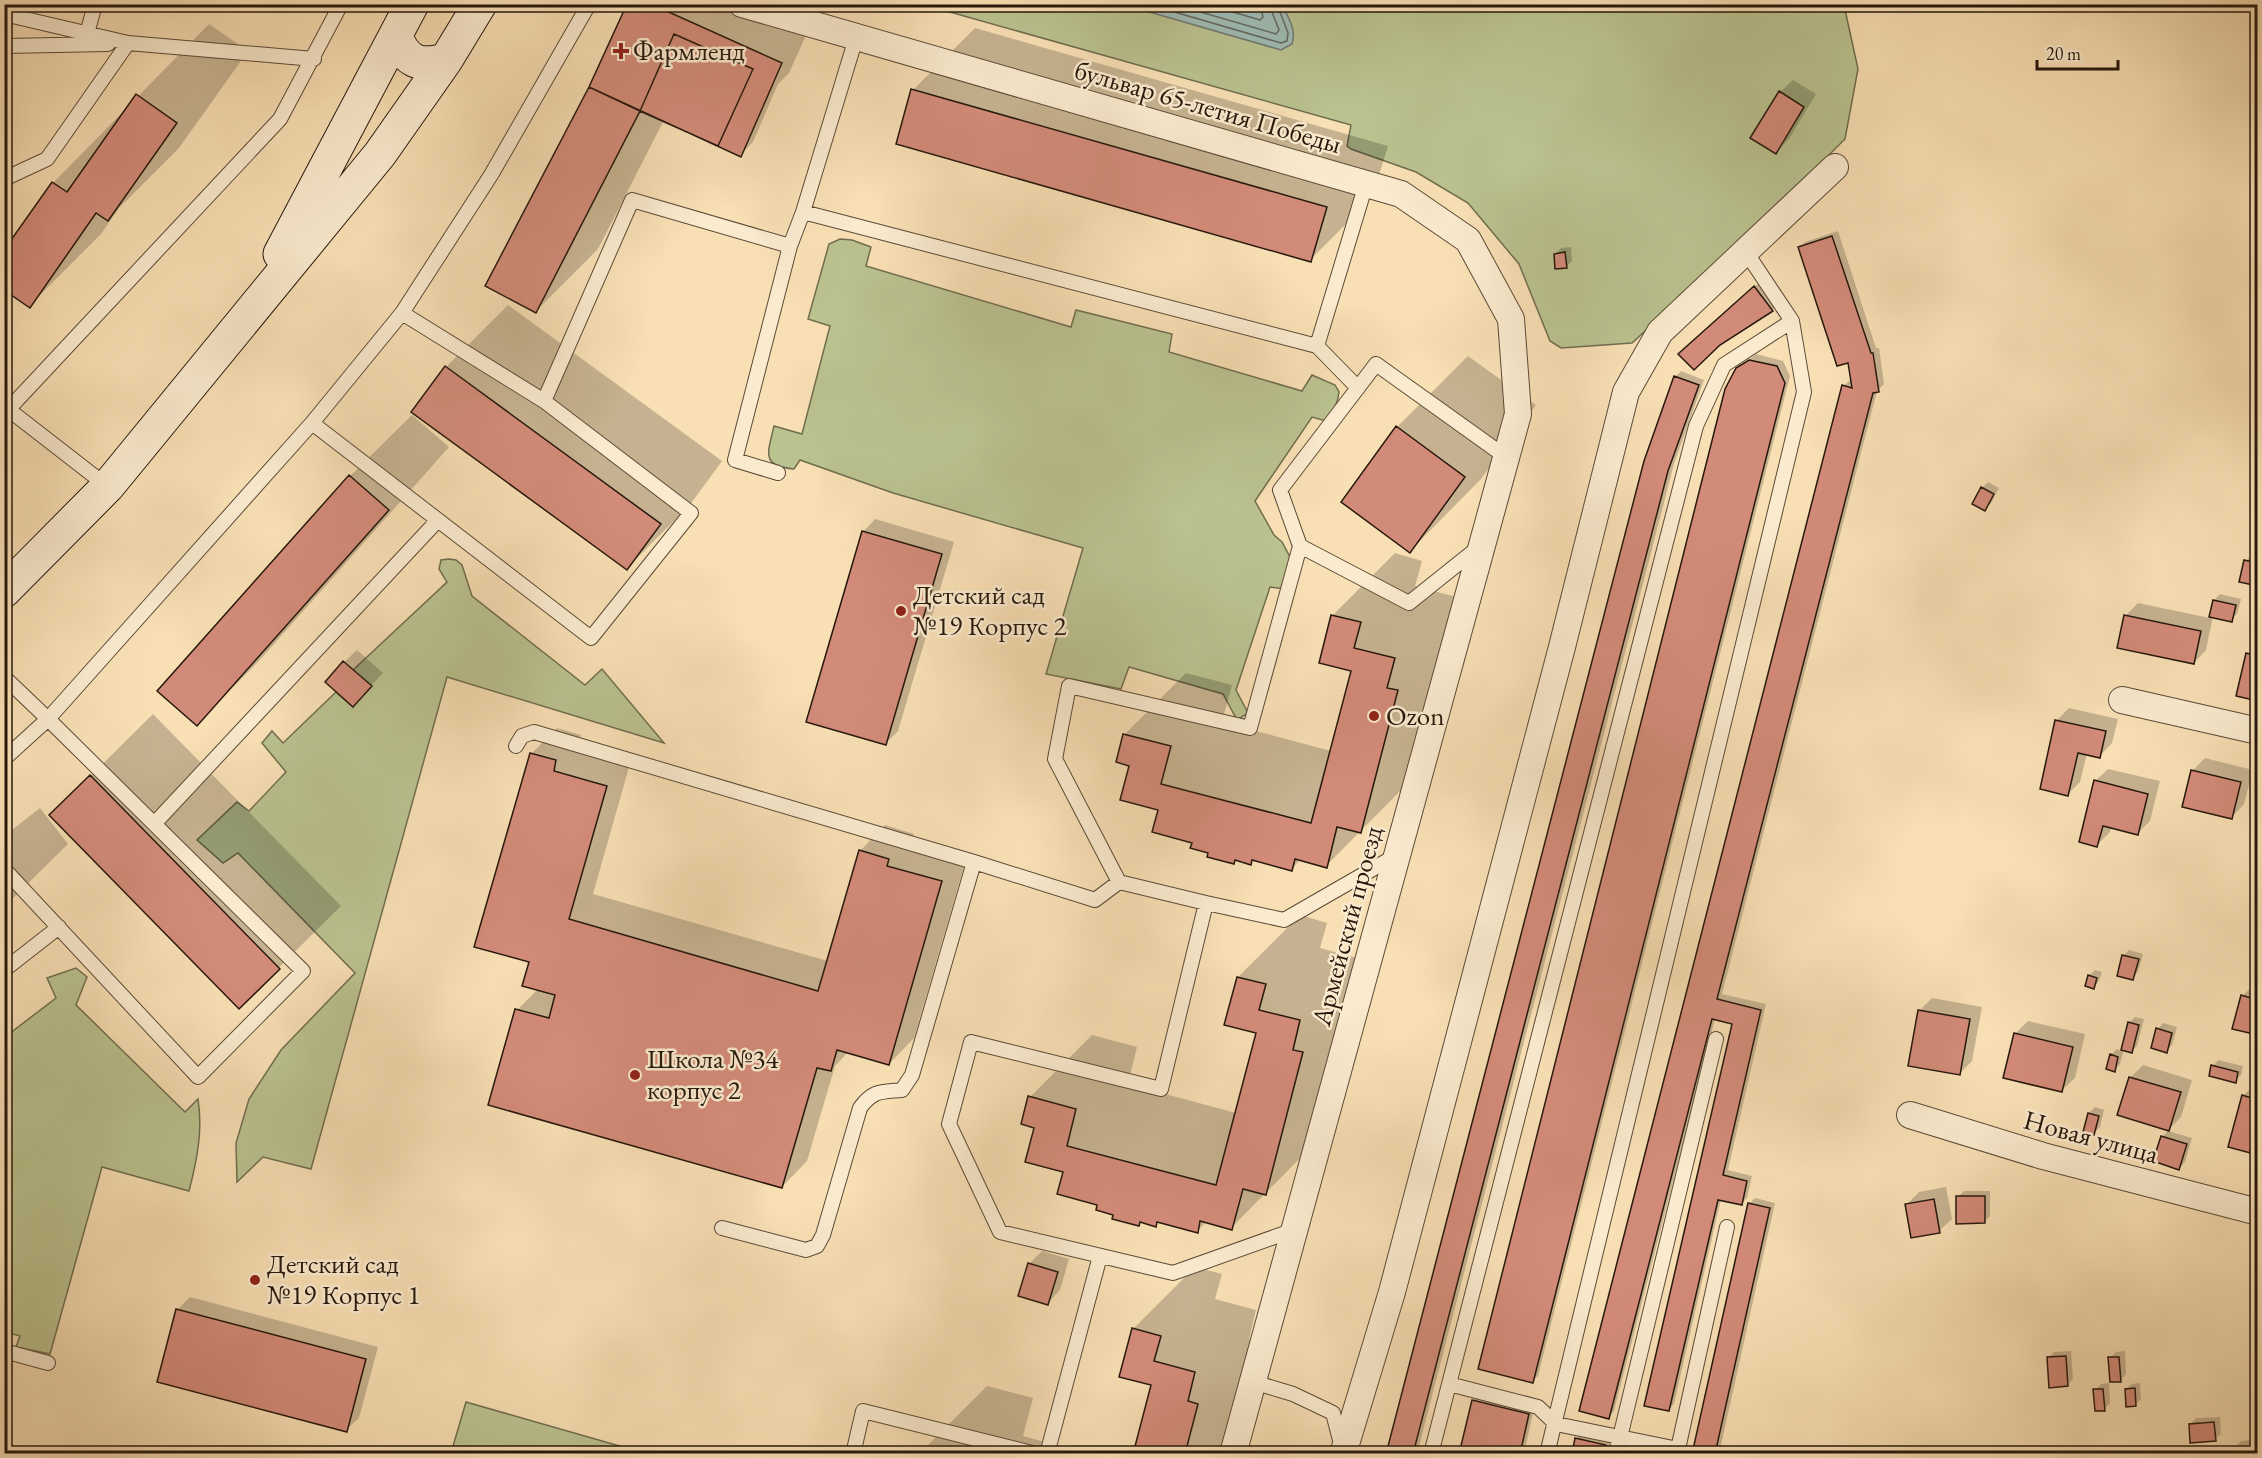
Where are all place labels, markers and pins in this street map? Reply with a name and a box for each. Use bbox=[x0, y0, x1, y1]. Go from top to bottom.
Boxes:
place label: Фармленд bbox=[633, 33, 745, 68]
marker: Фармленд bbox=[614, 44, 628, 58]
place label: Детский сад №19 Корпус 2 bbox=[913, 577, 1067, 643]
marker: Детский сад №19 Корпус 2 bbox=[894, 604, 908, 618]
place label: Ozon bbox=[1386, 698, 1444, 733]
marker: Ozon bbox=[1367, 709, 1381, 723]
place label: Школа №34 корпус 2 bbox=[647, 1041, 780, 1107]
marker: Школа №34 корпус 2 bbox=[628, 1068, 642, 1082]
place label: Детский сад №19 Корпус 1 bbox=[267, 1246, 421, 1312]
marker: Детский сад №19 Корпус 1 bbox=[248, 1273, 262, 1287]

